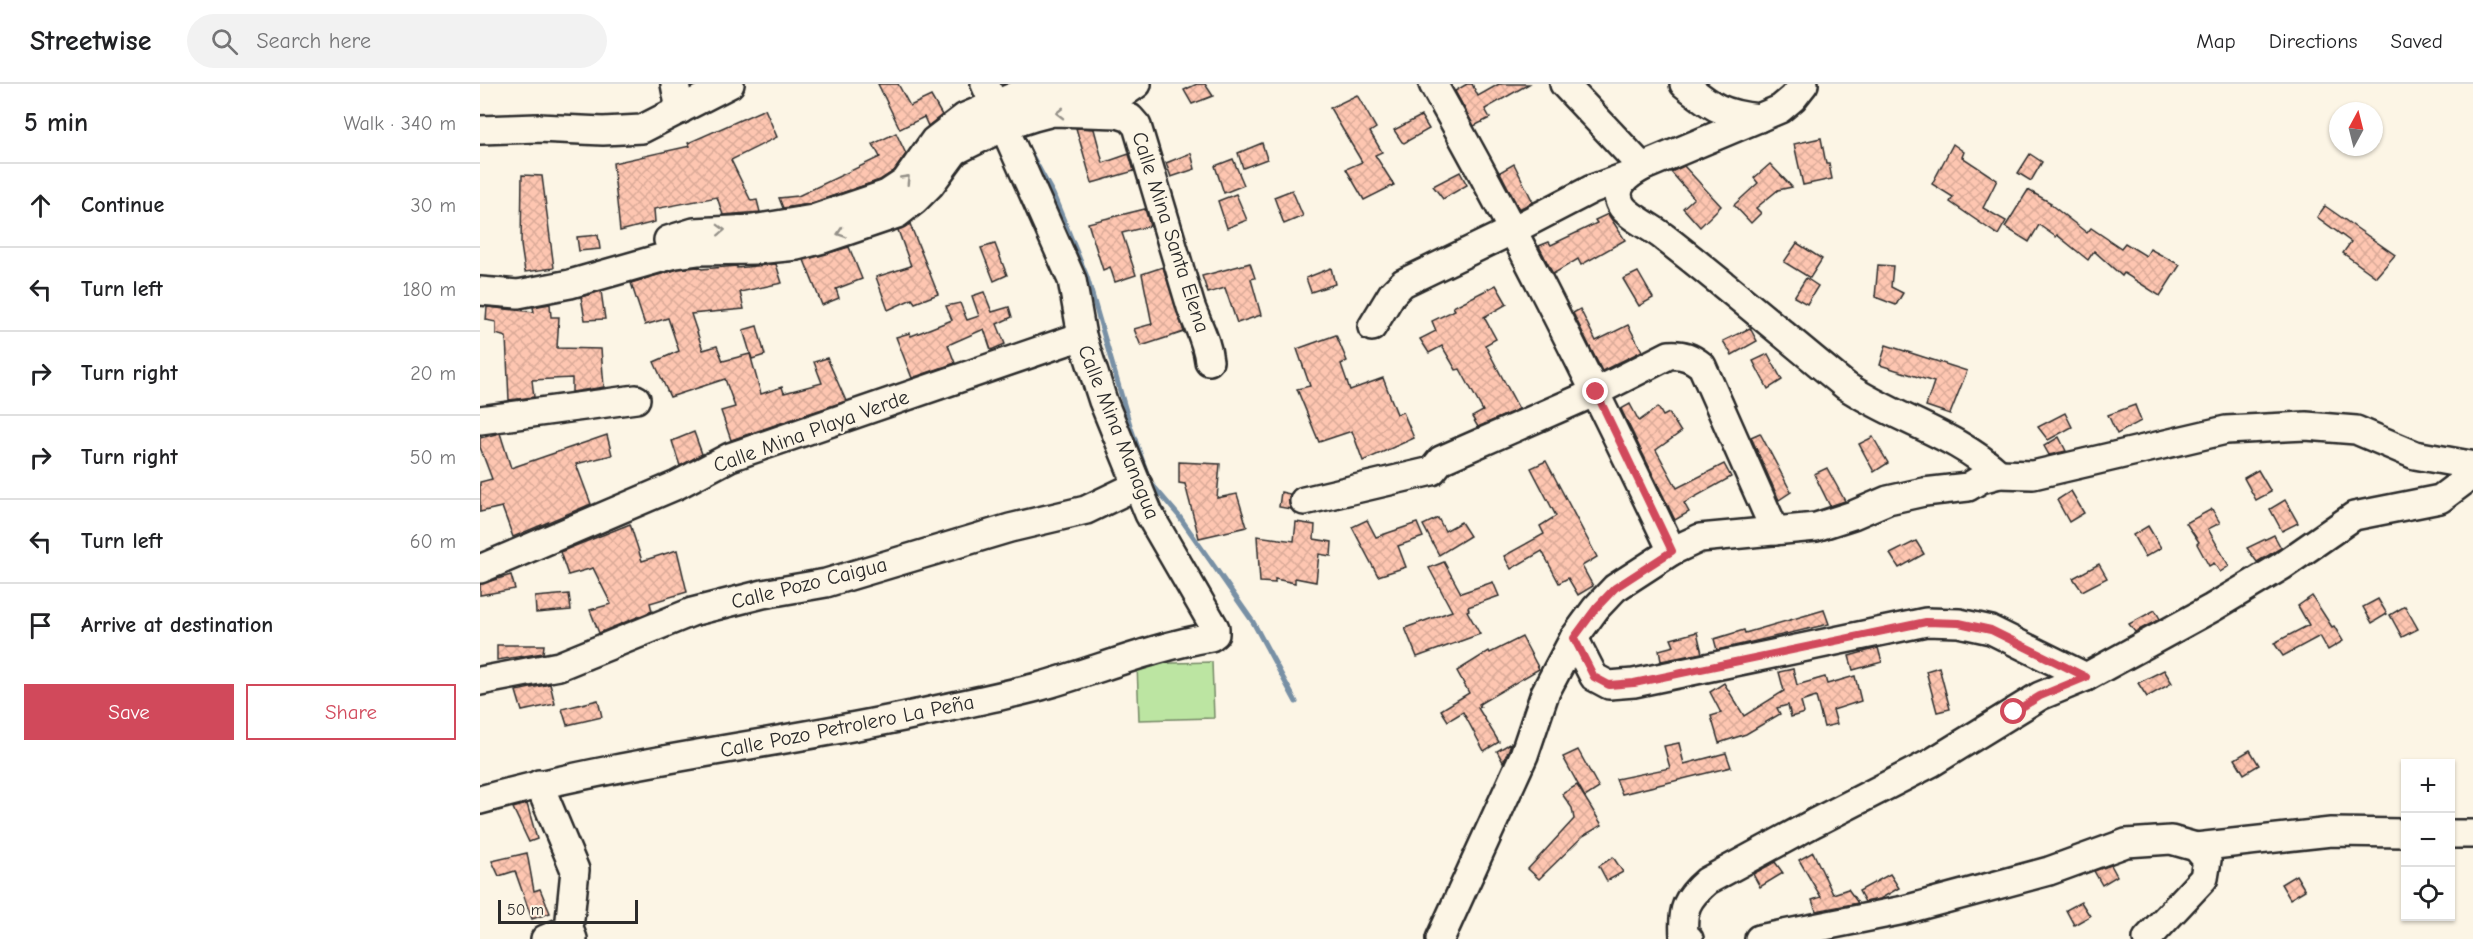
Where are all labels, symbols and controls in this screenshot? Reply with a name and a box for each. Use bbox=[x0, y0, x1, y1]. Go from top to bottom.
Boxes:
search box bbox=[187, 14, 607, 68]
text: Streetwise bbox=[30, 25, 151, 57]
icon: search bbox=[208, 25, 241, 58]
text: Search here bbox=[256, 28, 371, 54]
text: Map bbox=[2196, 29, 2236, 53]
text: Directions bbox=[2269, 29, 2358, 53]
text: Saved bbox=[2391, 29, 2443, 53]
north arrow bbox=[2329, 102, 2383, 156]
one-way arrow bbox=[1055, 106, 1064, 119]
text: 5 min bbox=[24, 108, 88, 138]
text: Walk · 340 m bbox=[344, 112, 456, 135]
street label: Calle Mina Santa Elena bbox=[1127, 129, 1215, 335]
one-way arrow bbox=[898, 176, 909, 187]
icon: ahead bbox=[24, 189, 57, 222]
text: Continue bbox=[81, 192, 164, 218]
text: 30 m bbox=[410, 194, 456, 217]
one-way arrow bbox=[717, 224, 726, 237]
one-way arrow bbox=[836, 225, 847, 238]
icon: left bbox=[24, 273, 57, 306]
text: Turn left bbox=[81, 276, 163, 302]
text: 180 m bbox=[402, 278, 456, 301]
street label: Calle Mina Managua bbox=[1073, 341, 1165, 523]
icon: right bbox=[24, 357, 57, 390]
text: Turn right bbox=[81, 360, 178, 386]
text: 20 m bbox=[410, 362, 456, 385]
route end bbox=[1582, 378, 1608, 404]
street label: Calle Mina Playa Verde bbox=[710, 384, 912, 478]
icon: right bbox=[24, 441, 57, 474]
text: Turn right bbox=[81, 444, 178, 470]
text: 50 m bbox=[410, 446, 456, 469]
icon: left bbox=[24, 525, 57, 558]
text: Turn left bbox=[81, 528, 163, 554]
text: 60 m bbox=[410, 530, 456, 553]
street label: Calle Pozo Caigua bbox=[729, 552, 889, 614]
icon: arrive bbox=[24, 609, 57, 642]
text: Arrive at destination bbox=[81, 612, 273, 638]
button: Save bbox=[24, 684, 234, 740]
button: Share bbox=[246, 684, 456, 740]
street label: Calle Pozo Petrolero La Peña bbox=[718, 690, 976, 762]
route start bbox=[2000, 698, 2026, 724]
map controls bbox=[2401, 759, 2455, 921]
button: + bbox=[2401, 759, 2455, 813]
button: − bbox=[2401, 813, 2455, 867]
button: locate bbox=[2401, 867, 2455, 921]
scale bar bbox=[498, 897, 638, 924]
text: 50 m bbox=[507, 901, 544, 919]

